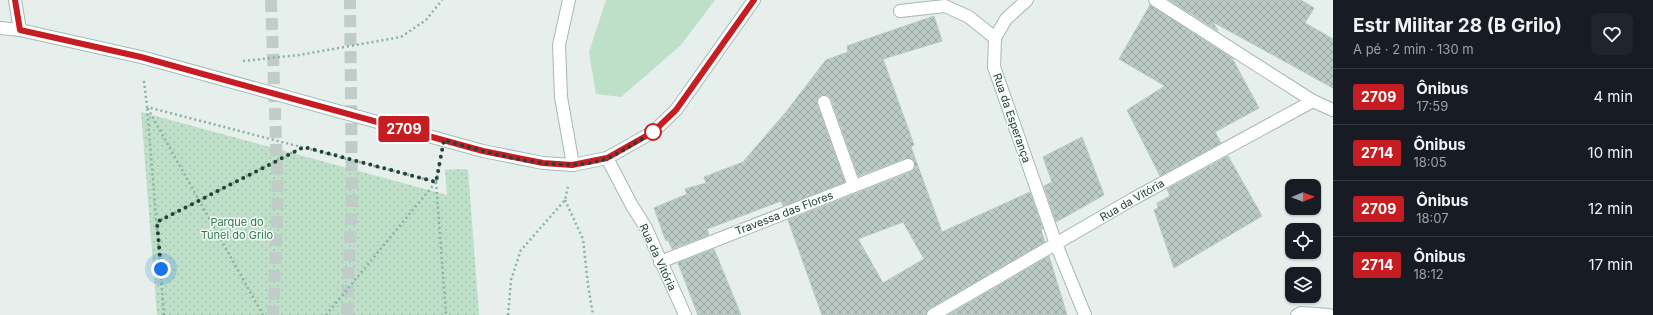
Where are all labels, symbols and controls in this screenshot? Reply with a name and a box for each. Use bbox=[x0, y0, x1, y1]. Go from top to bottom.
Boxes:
button: heart bbox=[1591, 13, 1633, 55]
text: Estr Militar 28 (B Grilo) bbox=[1353, 14, 1562, 37]
text: A pé · 2 min · 130 m bbox=[1353, 41, 1474, 57]
street label: Rua da Esperança bbox=[990, 71, 1034, 165]
text: Ônibus bbox=[1416, 79, 1468, 98]
text: 4 min bbox=[1593, 87, 1633, 106]
text: 2709 bbox=[1361, 88, 1396, 105]
text: 17:59 bbox=[1416, 98, 1448, 114]
line badge: 2709 bbox=[376, 116, 432, 142]
text: 2709 bbox=[386, 120, 422, 137]
unlabelled marker bbox=[644, 123, 662, 141]
text: Ônibus bbox=[1413, 135, 1466, 154]
text: 10 min bbox=[1588, 143, 1633, 162]
text: 2714 bbox=[1361, 144, 1393, 161]
text: 18:05 bbox=[1413, 154, 1447, 170]
street label: Rua da Vitória bbox=[1097, 176, 1167, 224]
north arrow bbox=[1285, 179, 1321, 215]
map controls bbox=[1285, 179, 1321, 303]
street label: Travessa das Flores bbox=[733, 188, 835, 238]
text: Ônibus bbox=[1416, 191, 1468, 210]
text: 12 min bbox=[1588, 199, 1633, 218]
text: 2709 bbox=[1361, 200, 1396, 217]
text: 18:07 bbox=[1416, 210, 1449, 226]
park label: Parque do Túnel do Grilo bbox=[201, 215, 274, 242]
street label: Rua da Vitória bbox=[636, 221, 680, 293]
button: locate bbox=[1285, 223, 1321, 259]
text: Ônibus bbox=[1413, 247, 1466, 266]
text: 17 min bbox=[1589, 255, 1633, 274]
text: 2714 bbox=[1361, 256, 1393, 273]
your location bbox=[151, 259, 171, 279]
text: 18:12 bbox=[1413, 266, 1444, 282]
button: layers bbox=[1285, 267, 1321, 303]

